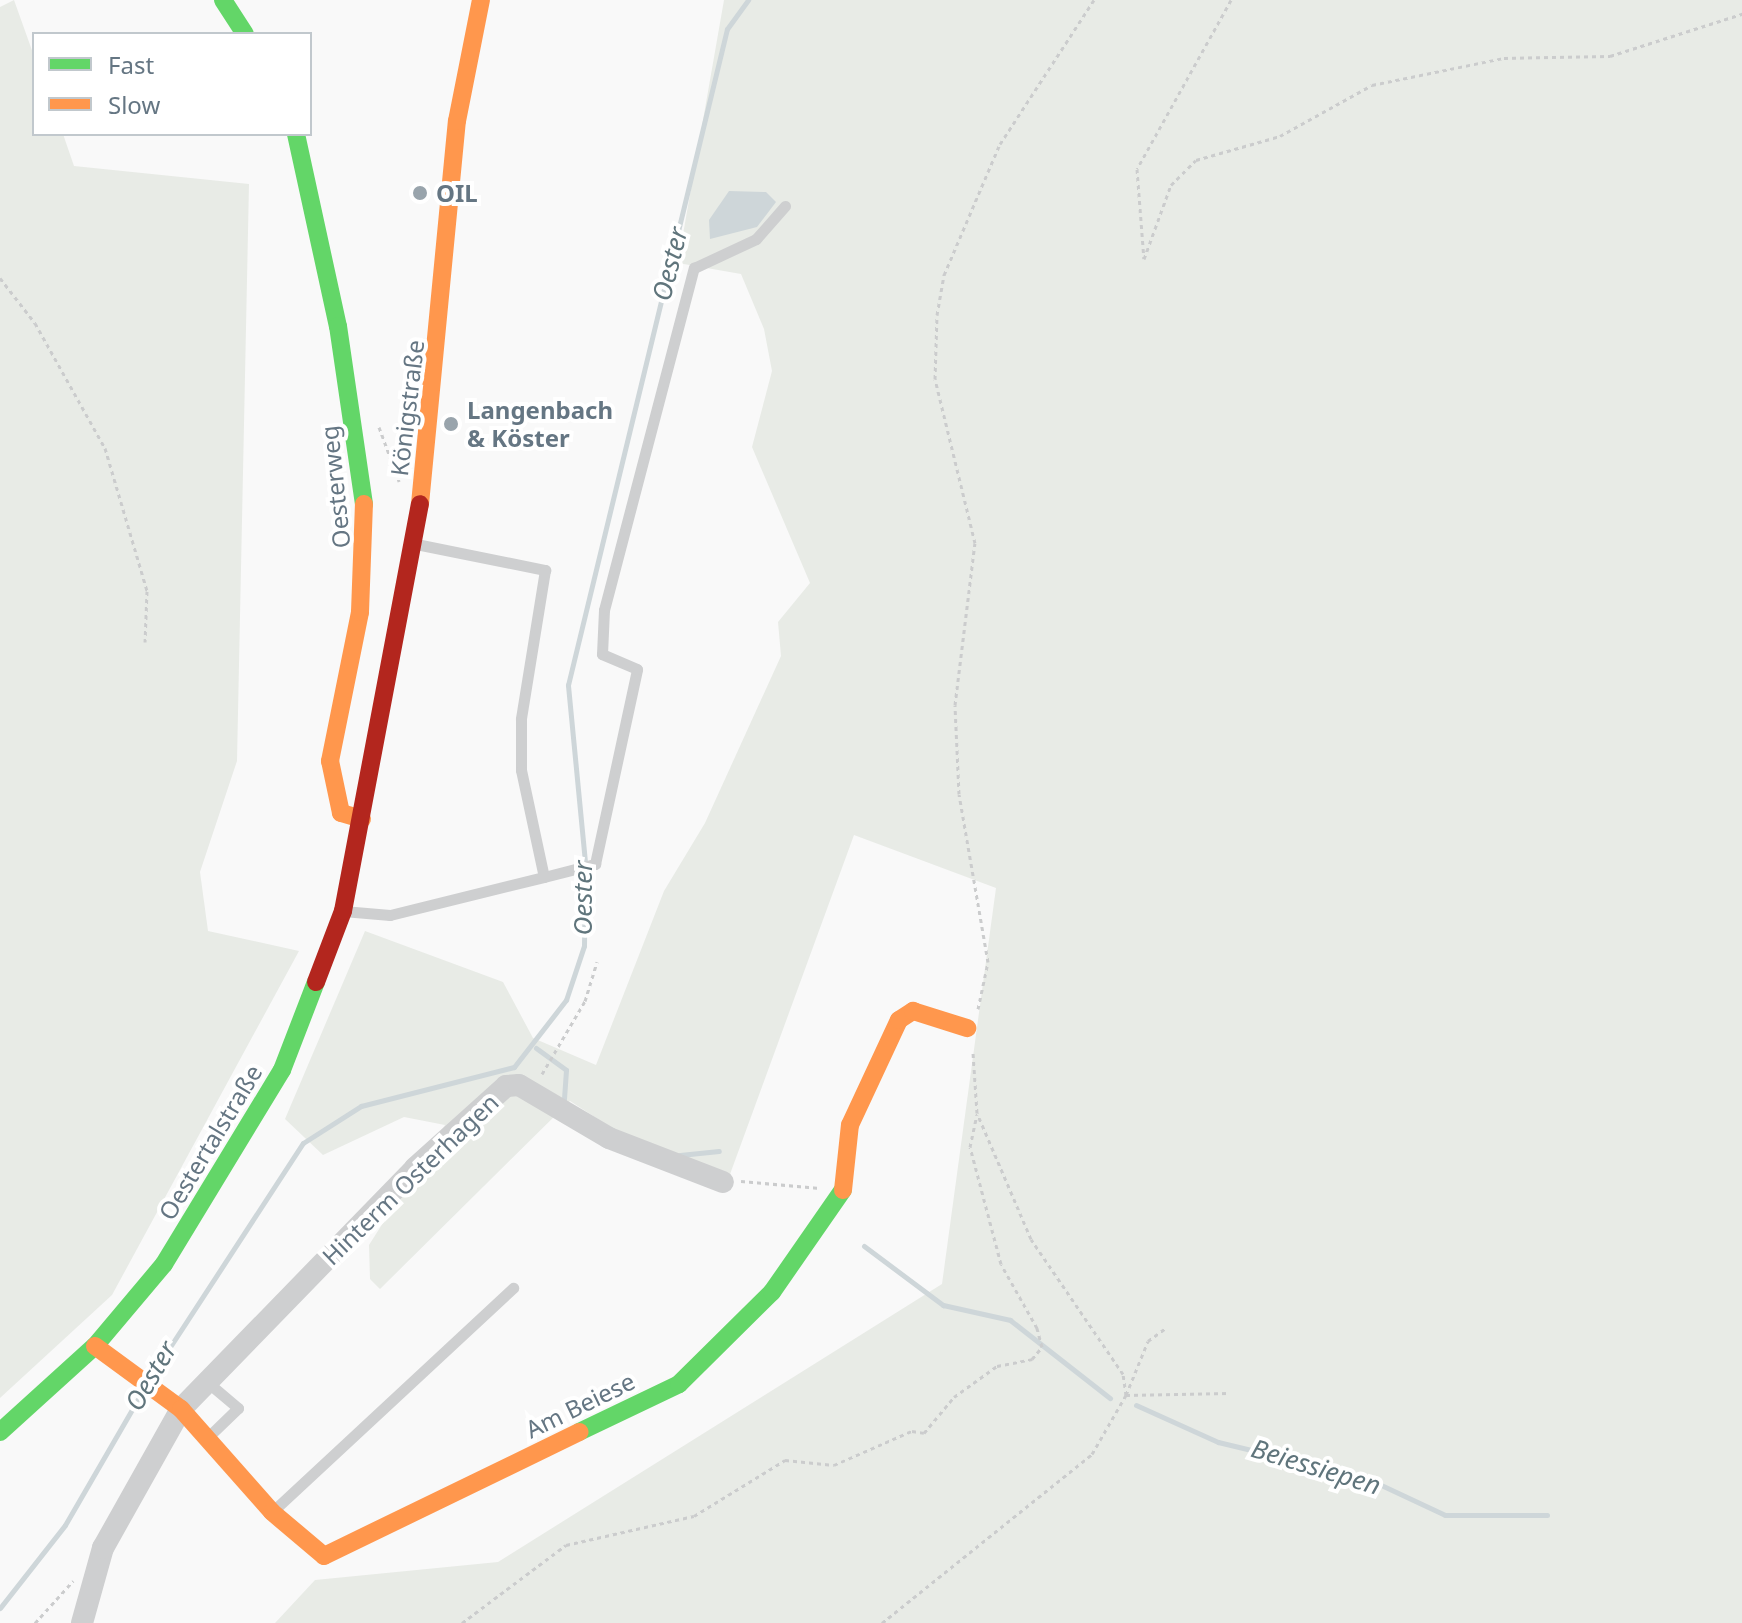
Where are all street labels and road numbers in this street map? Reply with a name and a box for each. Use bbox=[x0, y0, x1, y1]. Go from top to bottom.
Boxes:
street label: Königstraße bbox=[384, 338, 430, 478]
street label: Oesterweg bbox=[314, 424, 356, 550]
street label: Oestertalstraße bbox=[152, 1059, 268, 1225]
street label: Hinterm Osterhagen bbox=[316, 1088, 504, 1270]
street label: Am Beiese bbox=[521, 1366, 639, 1444]

